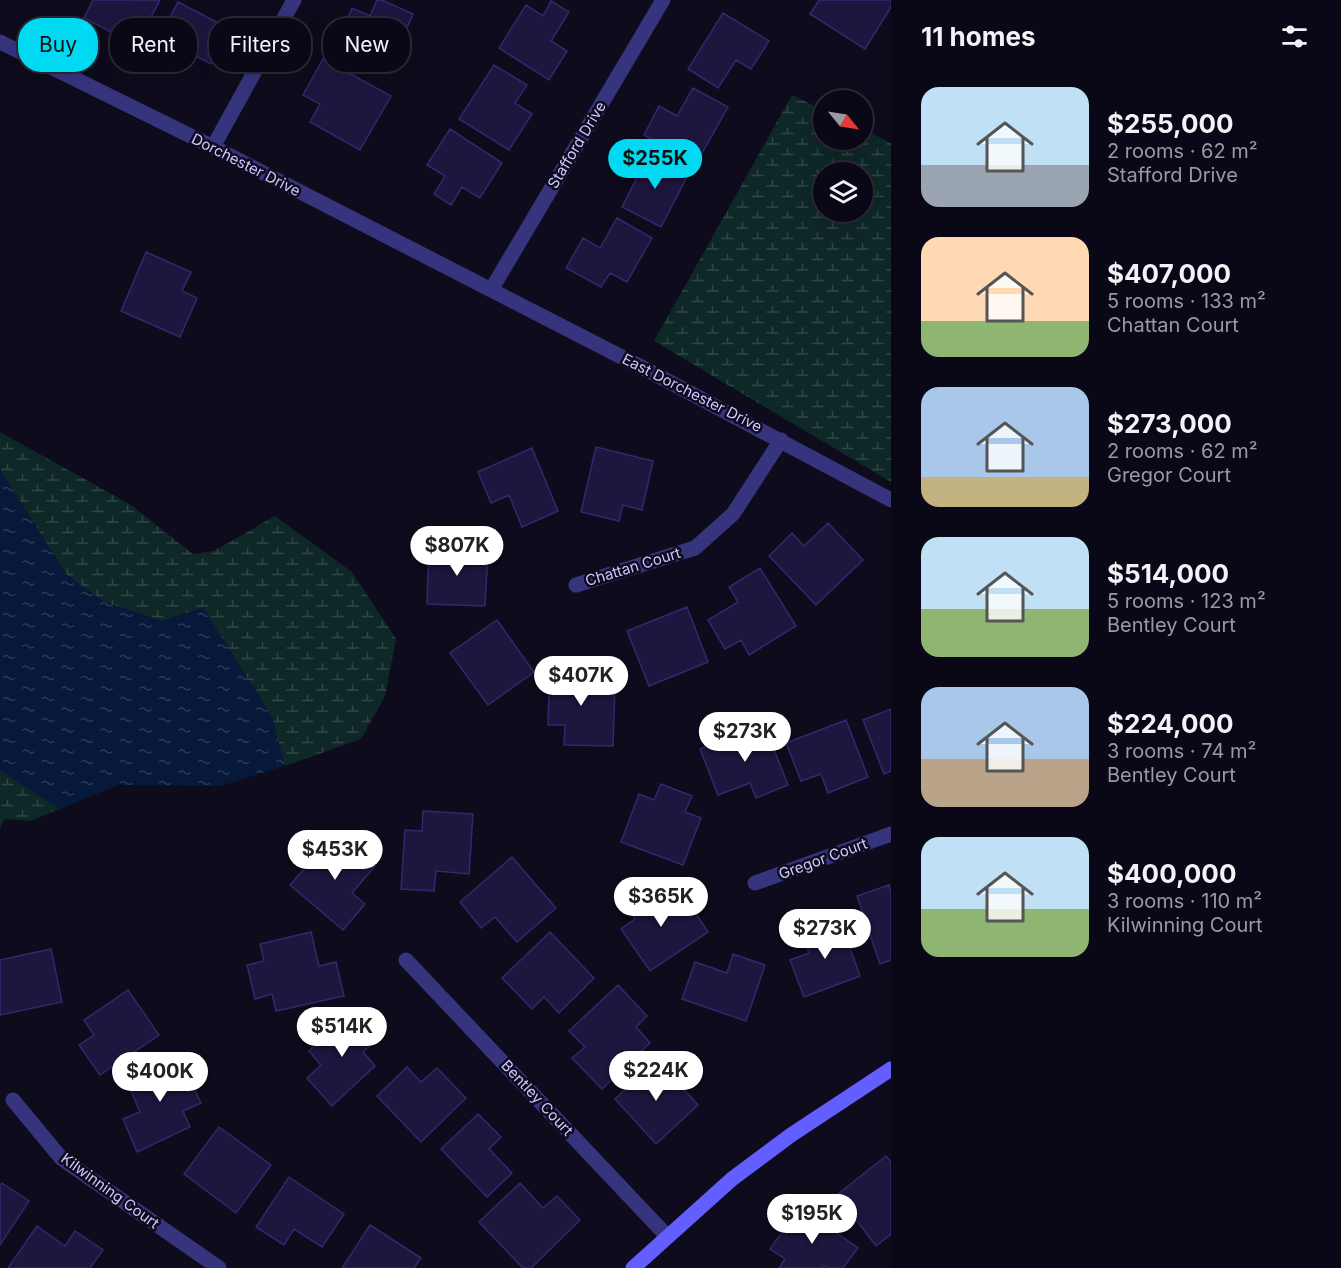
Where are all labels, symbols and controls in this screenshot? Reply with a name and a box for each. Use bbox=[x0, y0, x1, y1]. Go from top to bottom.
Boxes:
chip: Buy bbox=[18, 18, 98, 72]
chip: Rent bbox=[110, 18, 197, 72]
chip: Filters bbox=[209, 18, 311, 72]
chip: New bbox=[323, 18, 410, 72]
icon: filters bbox=[1278, 20, 1311, 53]
text: 11 homes bbox=[921, 21, 1036, 52]
north arrow bbox=[813, 90, 873, 150]
map controls bbox=[813, 90, 873, 222]
street label: Stafford Drive bbox=[543, 98, 610, 192]
text: $255,000 bbox=[1107, 108, 1234, 139]
icon: home bbox=[969, 111, 1041, 183]
street label: Dorchester Drive bbox=[188, 129, 304, 200]
pin: $255K bbox=[613, 139, 697, 190]
text: 2 rooms · 62 m² bbox=[1107, 139, 1258, 163]
text: $255K bbox=[622, 146, 688, 170]
button: layers bbox=[813, 162, 873, 222]
text: Stafford Drive bbox=[1107, 163, 1238, 187]
text: $407,000 bbox=[1107, 258, 1231, 289]
icon: home bbox=[969, 261, 1041, 333]
text: 5 rooms · 133 m² bbox=[1107, 289, 1266, 313]
text: Chattan Court bbox=[1107, 313, 1239, 337]
street label: East Dorchester Drive bbox=[619, 349, 765, 436]
text: $273,000 bbox=[1107, 408, 1232, 439]
icon: home bbox=[969, 411, 1041, 483]
text: 2 rooms · 62 m² bbox=[1107, 439, 1258, 463]
text: Gregor Court bbox=[1107, 463, 1231, 487]
pin: $807K bbox=[415, 526, 499, 577]
text: $807K bbox=[424, 533, 490, 557]
street label: Chattan Court bbox=[583, 543, 683, 590]
text: $514,000 bbox=[1107, 558, 1229, 589]
icon: home bbox=[969, 561, 1041, 633]
text: 5 rooms · 123 m² bbox=[1107, 589, 1266, 613]
text: Bentley Court bbox=[1107, 613, 1236, 637]
pin: $407K bbox=[539, 656, 623, 707]
text: $407K bbox=[548, 663, 614, 687]
text: $224,000 bbox=[1107, 708, 1234, 739]
icon: home bbox=[969, 711, 1041, 783]
pin: $273K bbox=[703, 712, 787, 763]
text: $273K bbox=[713, 719, 777, 743]
text: 3 rooms · 74 m² bbox=[1107, 739, 1256, 763]
text: Bentley Court bbox=[1107, 763, 1236, 787]
pin: $453K bbox=[293, 830, 377, 881]
street label: Gregor Court bbox=[776, 834, 870, 883]
text: $453K bbox=[302, 837, 368, 861]
text: $400,000 bbox=[1107, 858, 1236, 889]
icon: home bbox=[969, 861, 1041, 933]
pin: $365K bbox=[619, 877, 703, 928]
text: $365K bbox=[628, 884, 694, 908]
text: 3 rooms · 110 m² bbox=[1107, 889, 1262, 913]
pin: $273K bbox=[783, 909, 867, 960]
text: Kilwinning Court bbox=[1107, 913, 1263, 937]
text: $273K bbox=[793, 916, 857, 940]
pin: $514K bbox=[300, 1007, 384, 1058]
text: $514K bbox=[311, 1014, 373, 1038]
pin: $224K bbox=[614, 1051, 698, 1102]
pin: $400K bbox=[118, 1052, 202, 1103]
street label: Bentley Court bbox=[497, 1056, 577, 1140]
text: $224K bbox=[623, 1058, 689, 1082]
text: $400K bbox=[126, 1059, 194, 1083]
street label: Kilwinning Court bbox=[57, 1149, 163, 1233]
pin: $195K bbox=[770, 1194, 854, 1245]
text: $195K bbox=[781, 1201, 843, 1225]

